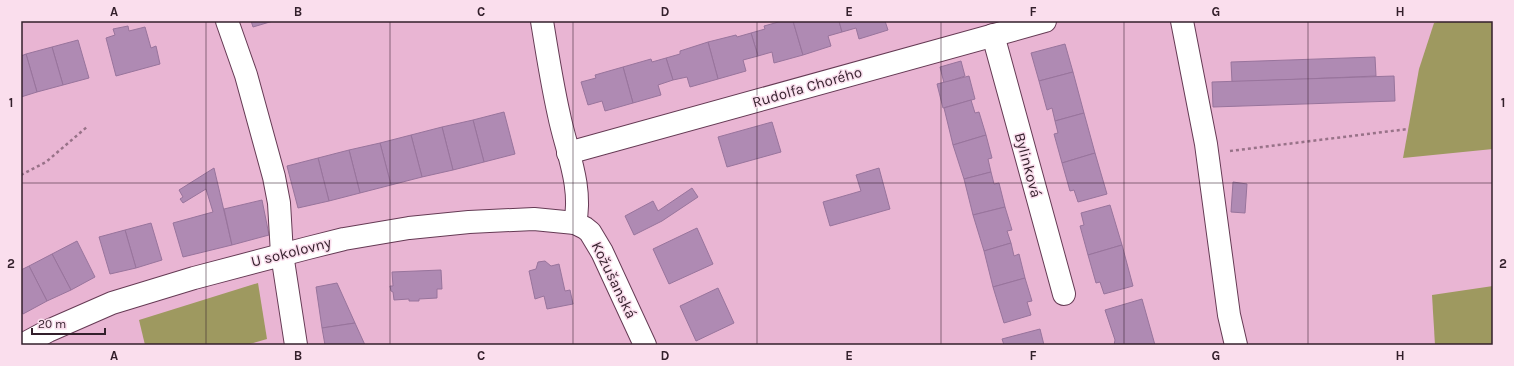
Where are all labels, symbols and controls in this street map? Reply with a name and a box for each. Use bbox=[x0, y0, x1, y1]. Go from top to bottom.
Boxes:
text: A bbox=[110, 4, 118, 19]
text: B bbox=[294, 4, 302, 19]
text: C bbox=[477, 4, 485, 19]
text: D bbox=[661, 4, 670, 19]
text: E bbox=[845, 4, 853, 19]
text: F bbox=[1029, 4, 1037, 19]
text: G bbox=[1212, 4, 1220, 19]
text: H bbox=[1395, 4, 1405, 19]
street label: Rudolfa Chorého bbox=[750, 63, 864, 111]
text: 1 bbox=[9, 95, 13, 110]
text: 1 bbox=[1501, 95, 1505, 110]
street label: Bylinková bbox=[1011, 131, 1045, 199]
street label: U sokolovny bbox=[249, 233, 333, 271]
street label: Kožušanská bbox=[588, 239, 640, 321]
text: 2 bbox=[7, 256, 15, 271]
text: 2 bbox=[1499, 256, 1507, 271]
scale bar bbox=[32, 310, 105, 336]
text: 20 m bbox=[38, 317, 66, 331]
text: A bbox=[110, 348, 118, 363]
text: B bbox=[294, 348, 302, 363]
text: C bbox=[477, 348, 485, 363]
text: D bbox=[661, 348, 670, 363]
text: E bbox=[845, 348, 853, 363]
text: F bbox=[1029, 348, 1037, 363]
text: G bbox=[1212, 348, 1220, 363]
text: H bbox=[1395, 348, 1405, 363]

